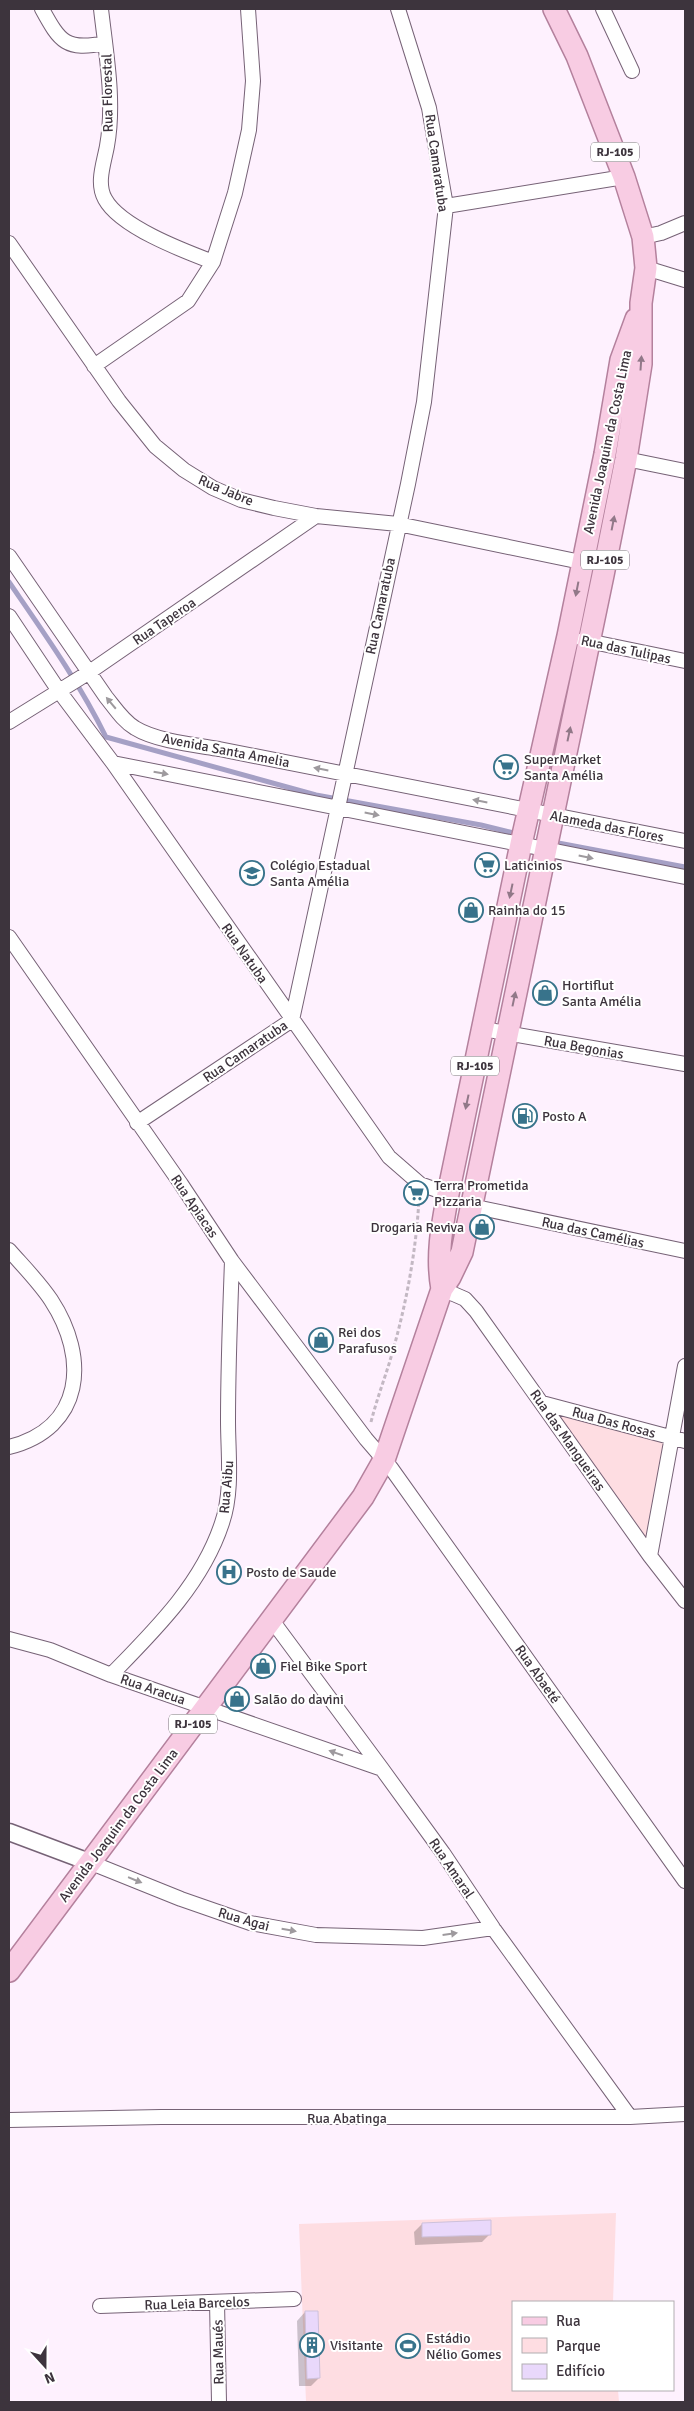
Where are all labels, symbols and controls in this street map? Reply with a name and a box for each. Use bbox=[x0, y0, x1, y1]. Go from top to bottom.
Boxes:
street label: Rua Florestal bbox=[98, 54, 117, 132]
street label: Rua Camaratuba bbox=[421, 113, 452, 213]
road number: RJ-105 bbox=[591, 142, 639, 162]
street label: Avenida Joaquim da Costa Lima bbox=[580, 349, 635, 536]
one-way arrow bbox=[637, 355, 645, 371]
street label: Rua Jabre bbox=[196, 471, 256, 510]
one-way arrow bbox=[609, 515, 617, 531]
road number: RJ-105 bbox=[581, 550, 629, 570]
street label: Rua Camaratuba bbox=[362, 556, 399, 656]
one-way arrow bbox=[572, 581, 580, 597]
street label: Rua Taperoa bbox=[129, 594, 199, 649]
street label: Rua das Tulipas bbox=[579, 632, 672, 667]
one-way arrow bbox=[105, 697, 116, 710]
one-way arrow bbox=[565, 726, 573, 741]
street label: Avenida Santa Amelia bbox=[161, 730, 291, 771]
place label: SuperMarket Santa Amélia bbox=[524, 751, 603, 784]
supermarket icon: SuperMarket Santa Amélia bbox=[493, 754, 519, 780]
one-way arrow bbox=[313, 765, 329, 773]
one-way arrow bbox=[153, 769, 169, 777]
one-way arrow bbox=[472, 797, 488, 805]
street label: Alameda das Flores bbox=[548, 807, 665, 846]
one-way arrow bbox=[364, 810, 379, 818]
supermarket icon: Laticinios bbox=[474, 852, 500, 878]
one-way arrow bbox=[578, 853, 593, 861]
place label: Colégio Estadual Santa Amélia bbox=[270, 857, 370, 890]
place label: Laticinios bbox=[504, 857, 562, 874]
school or university icon: Colégio Estadual Santa Amélia bbox=[239, 860, 265, 886]
one-way arrow bbox=[507, 884, 515, 899]
shop icon: Rainha do 15 bbox=[458, 897, 484, 923]
place label: Rainha do 15 bbox=[488, 902, 566, 919]
street label: Rua Natuba bbox=[218, 920, 271, 987]
place label: Hortiflut Santa Amélia bbox=[562, 977, 641, 1010]
shop icon: Hortiflut Santa Amélia bbox=[532, 980, 558, 1006]
one-way arrow bbox=[511, 990, 519, 1006]
street label: Rua Camaratuba bbox=[200, 1017, 291, 1086]
street label: Rua Begonias bbox=[543, 1032, 625, 1063]
road number: RJ-105 bbox=[451, 1056, 499, 1076]
one-way arrow bbox=[463, 1094, 471, 1110]
fuel station icon: Posto A bbox=[512, 1103, 538, 1129]
place label: Posto A bbox=[542, 1108, 587, 1125]
street label: Rua Apiacas bbox=[167, 1171, 222, 1241]
place label: Terra Prometida Pizzaria bbox=[434, 1177, 529, 1210]
supermarket icon: Terra Prometida Pizzaria bbox=[403, 1180, 429, 1206]
street label: Rua das Camélias bbox=[540, 1213, 646, 1252]
shop icon: Drogaria Reviva bbox=[469, 1214, 495, 1240]
place label: Drogaria Reviva bbox=[371, 1219, 464, 1236]
place label: Rei dos Parafusos bbox=[338, 1324, 397, 1357]
shop icon: Rei dos Parafusos bbox=[308, 1327, 334, 1353]
street label: Rua das Mangueiras bbox=[526, 1386, 609, 1494]
street label: Rua Das Rosas bbox=[570, 1403, 658, 1442]
street label: Rua Aibu bbox=[216, 1460, 237, 1514]
hospital icon: Posto de Saude bbox=[216, 1559, 242, 1585]
place label: Posto de Saude bbox=[246, 1564, 337, 1581]
street label: Rua Abaeté bbox=[511, 1642, 564, 1707]
shop icon: Fiel Bike Sport bbox=[250, 1653, 276, 1679]
place label: Fiel Bike Sport bbox=[280, 1658, 367, 1675]
street label: Rua Aracua bbox=[118, 1670, 188, 1709]
shop icon: Salão do davini bbox=[224, 1686, 250, 1712]
place label: Salão do davini bbox=[254, 1691, 344, 1708]
road number: RJ-105 bbox=[169, 1715, 217, 1734]
street label: Avenida Joaquim da Costa Lima bbox=[55, 1745, 182, 1905]
one-way arrow bbox=[328, 1749, 343, 1757]
street label: Rua Amaral bbox=[425, 1835, 478, 1902]
one-way arrow bbox=[128, 1876, 143, 1884]
street label: Rua Agai bbox=[216, 1904, 272, 1935]
one-way arrow bbox=[281, 1927, 297, 1935]
one-way arrow bbox=[443, 1930, 459, 1938]
street label: Rua Abatinga bbox=[307, 2110, 387, 2127]
street label: Rua Leia Barcelos bbox=[144, 2293, 250, 2314]
legend bbox=[512, 2301, 674, 2391]
text: Rua bbox=[556, 2312, 581, 2330]
street label: Rua Maués bbox=[209, 2319, 228, 2385]
place label: Estádio Nélio Gomes bbox=[426, 2330, 501, 2363]
building icon: Visitante bbox=[299, 2332, 325, 2358]
sports icon: Estádio Nélio Gomes bbox=[395, 2333, 421, 2359]
place label: Visitante bbox=[330, 2337, 383, 2354]
text: Parque bbox=[556, 2337, 601, 2355]
north arrow bbox=[20, 2341, 70, 2391]
text: Edifício bbox=[556, 2362, 605, 2380]
text: N bbox=[42, 2368, 57, 2387]

